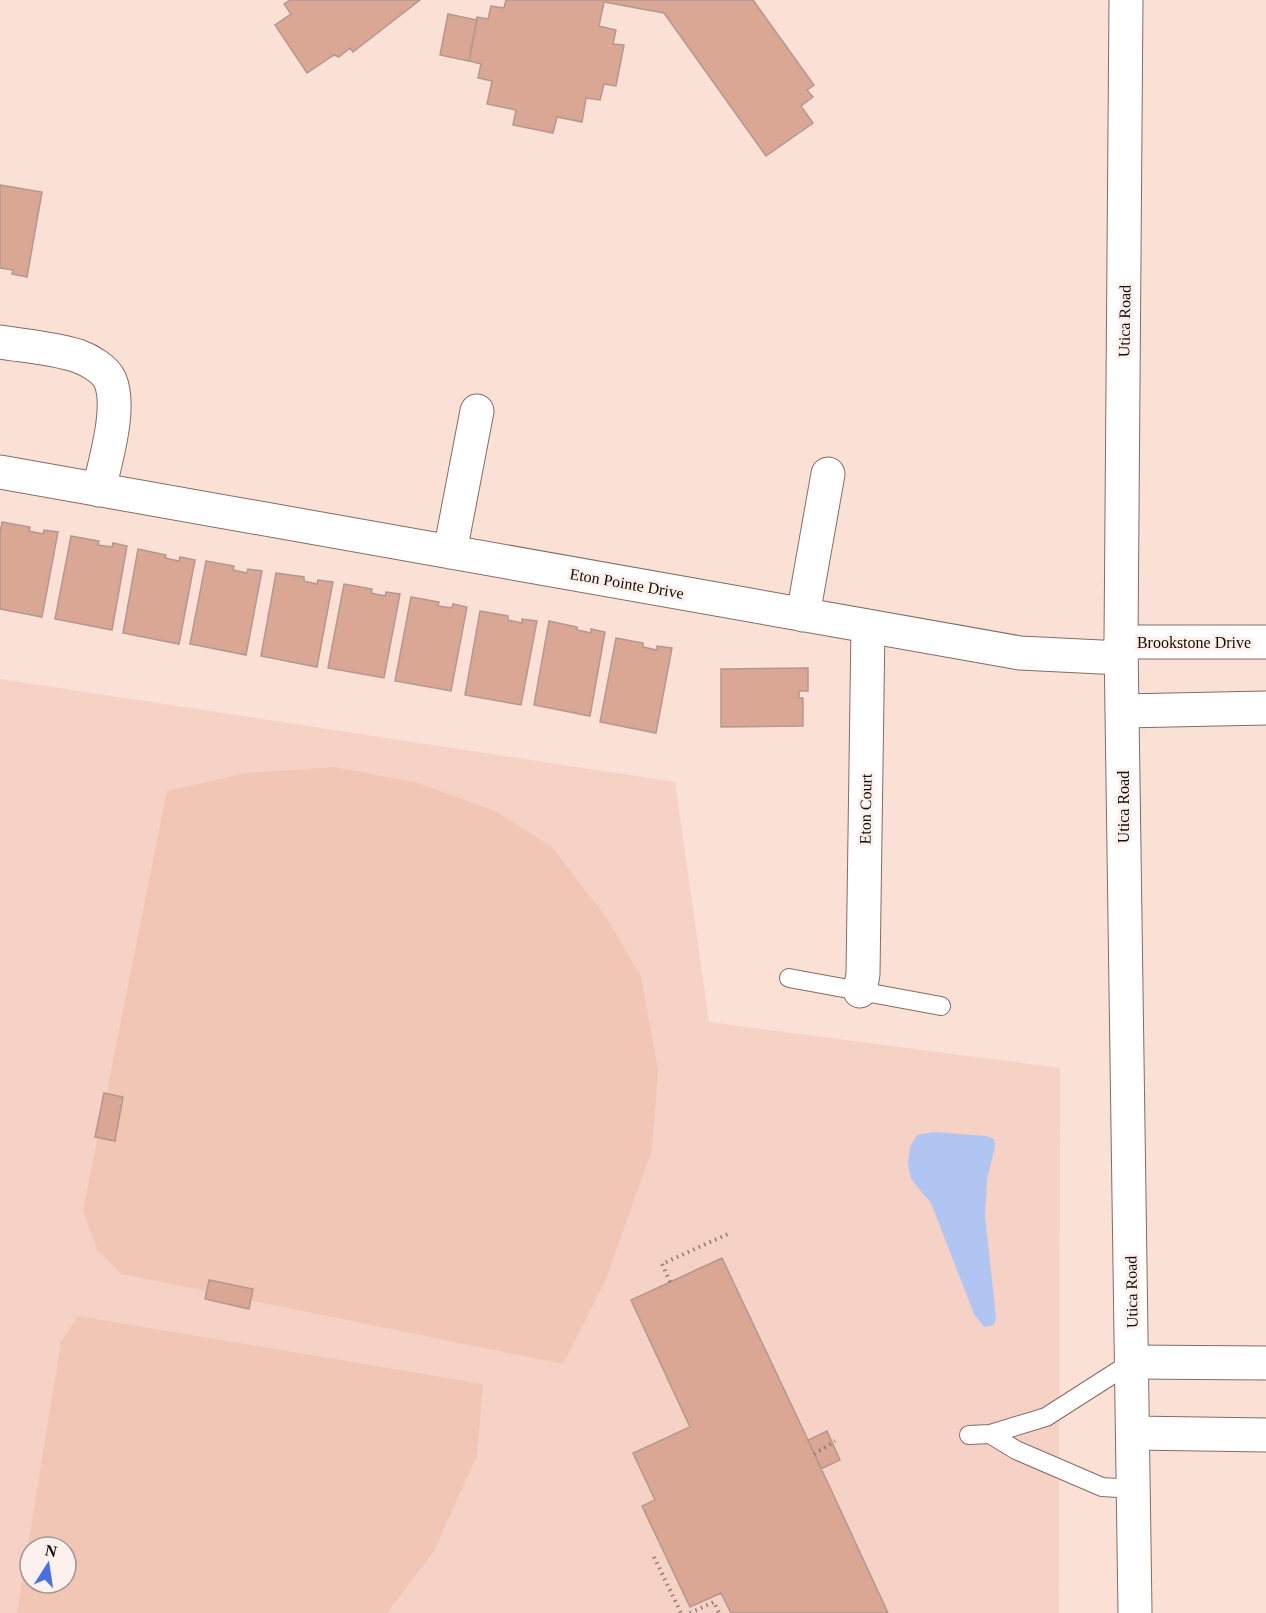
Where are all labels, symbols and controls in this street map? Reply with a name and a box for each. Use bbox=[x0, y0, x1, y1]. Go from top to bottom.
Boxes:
street label: Utica Road bbox=[1115, 285, 1134, 357]
street label: Eton Pointe Drive bbox=[569, 565, 685, 602]
street label: Brookstone Drive bbox=[1137, 634, 1251, 651]
street label: Utica Road bbox=[1115, 771, 1132, 843]
street label: Eton Court bbox=[856, 773, 875, 844]
street label: Utica Road bbox=[1122, 1256, 1141, 1328]
north arrow bbox=[18, 1535, 78, 1595]
text: N bbox=[44, 1541, 59, 1560]

